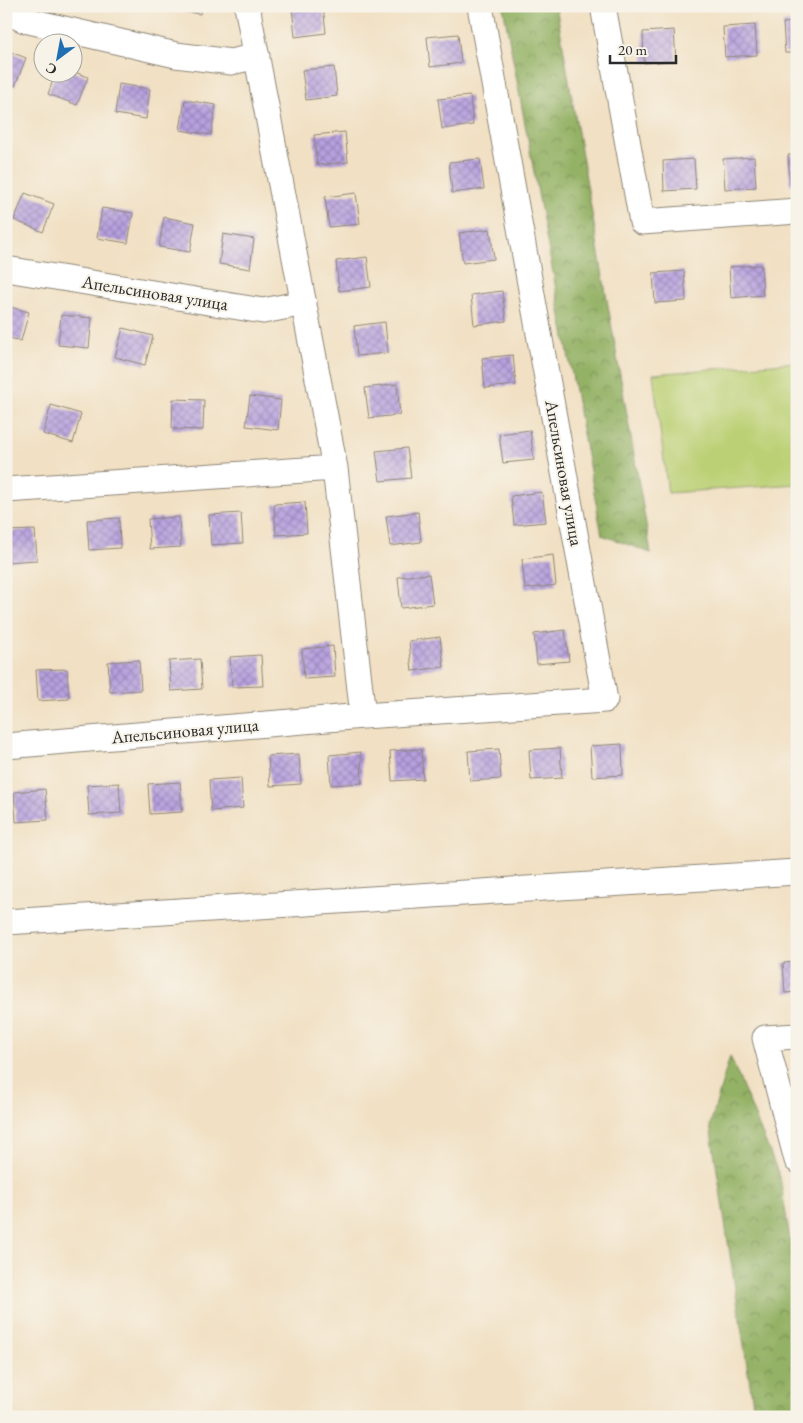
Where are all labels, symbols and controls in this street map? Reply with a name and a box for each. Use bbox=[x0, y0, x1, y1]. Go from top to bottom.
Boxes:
north arrow bbox=[32, 32, 82, 82]
scale bar bbox=[610, 32, 677, 64]
text: 20 m bbox=[618, 40, 647, 59]
text: С bbox=[42, 59, 60, 79]
street label: Апельсиновая улица bbox=[79, 269, 231, 316]
street label: Апельсиновая улица bbox=[540, 397, 589, 548]
street label: Апельсиновая улица bbox=[109, 713, 260, 748]

